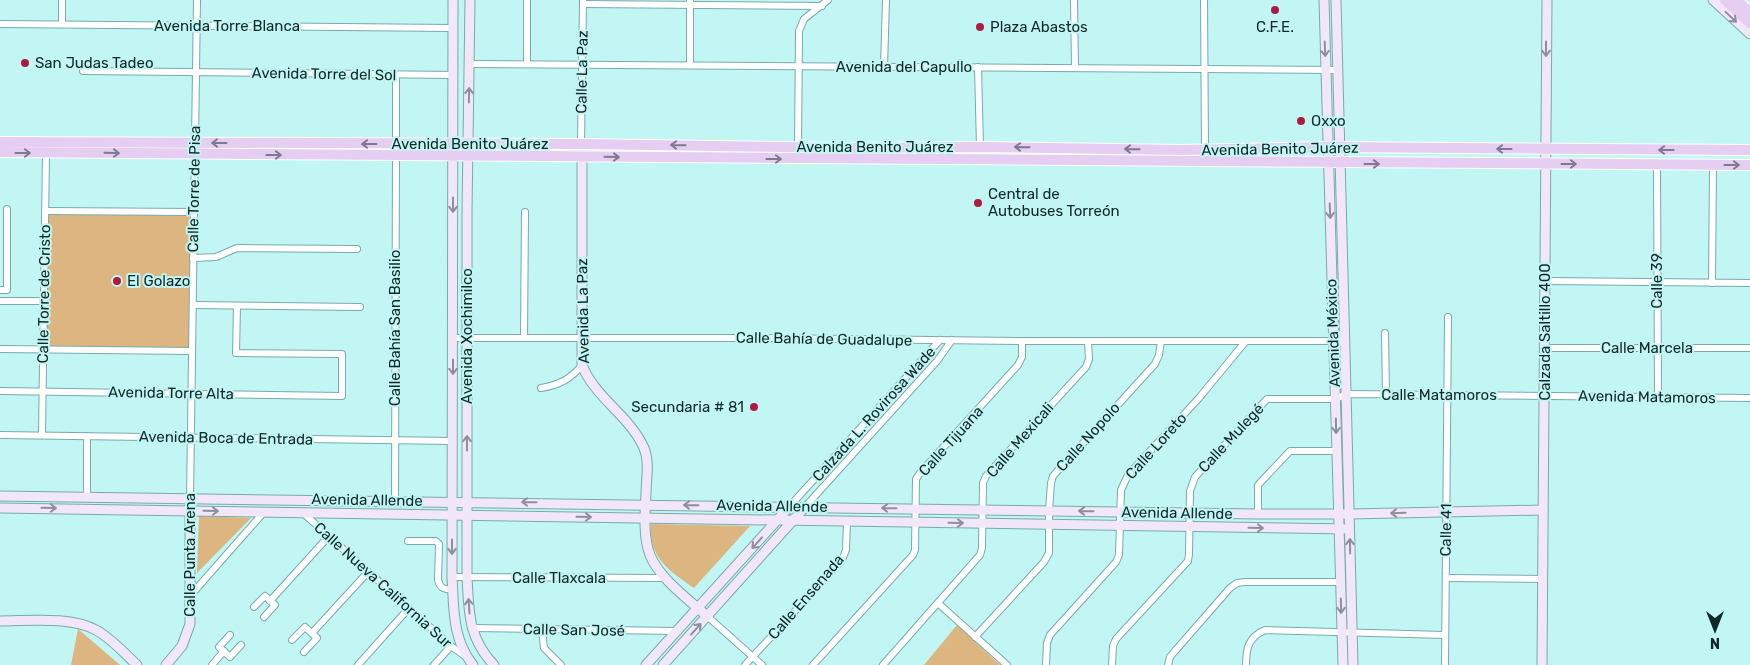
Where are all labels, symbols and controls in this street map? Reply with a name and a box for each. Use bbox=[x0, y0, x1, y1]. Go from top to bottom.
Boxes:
marker: C.F.E. bbox=[1269, 4, 1281, 16]
one-way arrow bbox=[1725, 11, 1738, 23]
street label: Avenida Torre Blanca bbox=[154, 17, 300, 35]
place label: Plaza Abastos bbox=[990, 18, 1088, 36]
place label: C.F.E. bbox=[1256, 18, 1294, 36]
marker: Plaza Abastos bbox=[974, 21, 986, 33]
street label: Calle La Paz bbox=[572, 30, 592, 114]
one-way arrow bbox=[1321, 40, 1330, 56]
one-way arrow bbox=[1542, 40, 1551, 56]
place label: San Judas Tadeo bbox=[35, 54, 154, 72]
marker: San Judas Tadeo bbox=[19, 57, 31, 69]
street label: Avenida del Capullo bbox=[836, 58, 972, 76]
street label: Avenida Torre del Sol bbox=[252, 64, 396, 84]
one-way arrow bbox=[464, 87, 474, 104]
place label: Oxxo bbox=[1311, 112, 1346, 130]
marker: Oxxo bbox=[1295, 115, 1307, 127]
street label: Calle Torre de Pisa bbox=[184, 126, 204, 252]
street label: Avenida Benito Juárez bbox=[391, 135, 549, 153]
one-way arrow bbox=[211, 138, 227, 148]
street label: Avenida Benito Juárez bbox=[796, 138, 954, 156]
one-way arrow bbox=[361, 139, 378, 149]
street label: Avenida Benito Juárez bbox=[1201, 139, 1359, 159]
one-way arrow bbox=[670, 141, 686, 150]
one-way arrow bbox=[1015, 142, 1031, 152]
one-way arrow bbox=[1125, 144, 1141, 154]
one-way arrow bbox=[1496, 144, 1512, 153]
one-way arrow bbox=[1659, 145, 1675, 155]
one-way arrow bbox=[15, 148, 31, 157]
one-way arrow bbox=[104, 149, 120, 158]
one-way arrow bbox=[266, 150, 282, 160]
one-way arrow bbox=[604, 152, 620, 162]
one-way arrow bbox=[766, 154, 782, 164]
one-way arrow bbox=[1363, 159, 1379, 168]
one-way arrow bbox=[1560, 159, 1577, 169]
one-way arrow bbox=[1723, 160, 1739, 170]
place label: Central de Autobuses Torreón bbox=[988, 185, 1120, 220]
one-way arrow bbox=[448, 196, 458, 212]
marker: Central de Autobuses Torreón bbox=[972, 197, 984, 209]
one-way arrow bbox=[1325, 202, 1335, 219]
street label: Calle Torre de Cristo bbox=[34, 224, 54, 364]
street label: Calle Bahía San Basilio bbox=[386, 250, 404, 406]
street label: Calle 39 bbox=[1648, 253, 1666, 309]
street label: Avenida La Paz bbox=[573, 258, 593, 364]
street label: Calzada Saltillo 400 bbox=[1536, 263, 1554, 401]
street label: Avenida Xochimilco bbox=[458, 268, 476, 404]
place label: El Golazo bbox=[127, 272, 190, 290]
marker: El Golazo bbox=[111, 275, 123, 287]
street label: Avenida México bbox=[1322, 279, 1344, 387]
street label: Calle Bahía de Guadalupe bbox=[736, 328, 912, 350]
street label: Calle Marcela bbox=[1601, 339, 1693, 357]
street label: Calzada L. Rovirosa Wade bbox=[809, 343, 939, 485]
one-way arrow bbox=[448, 358, 458, 375]
street label: Avenida Torre Alta bbox=[108, 383, 234, 403]
street label: Calle Matamoros bbox=[1381, 386, 1497, 404]
street label: Avenida Matamoros bbox=[1578, 387, 1716, 407]
place label: Secundaria # 81 bbox=[631, 398, 744, 416]
street label: Calle Mexicali bbox=[983, 399, 1057, 481]
street label: Calle Nopolo bbox=[1052, 399, 1124, 475]
street label: Calle Mulegé bbox=[1194, 400, 1268, 476]
marker: Secundaria # 81 bbox=[748, 401, 760, 413]
street label: Calle Tijuana bbox=[915, 402, 987, 480]
street label: Calle Loreto bbox=[1122, 409, 1190, 483]
one-way arrow bbox=[1331, 418, 1341, 434]
street label: Avenida Boca de Entrada bbox=[139, 427, 313, 449]
one-way arrow bbox=[462, 436, 472, 452]
street label: Avenida Allende bbox=[311, 490, 423, 510]
street label: Calle Punta Arena bbox=[181, 493, 199, 617]
street label: Avenida Allende bbox=[716, 496, 828, 516]
one-way arrow bbox=[521, 498, 537, 507]
one-way arrow bbox=[684, 500, 700, 510]
one-way arrow bbox=[40, 503, 56, 513]
one-way arrow bbox=[881, 503, 898, 513]
street label: Avenida Allende bbox=[1121, 503, 1233, 523]
street label: Calle 41 bbox=[1437, 503, 1455, 557]
one-way arrow bbox=[202, 506, 219, 516]
one-way arrow bbox=[1079, 507, 1095, 516]
one-way arrow bbox=[1390, 508, 1406, 518]
one-way arrow bbox=[575, 512, 591, 522]
street label: Calle Nueva California Sur bbox=[310, 518, 456, 652]
one-way arrow bbox=[948, 518, 964, 528]
one-way arrow bbox=[1248, 523, 1264, 533]
one-way arrow bbox=[751, 536, 762, 549]
one-way arrow bbox=[447, 538, 457, 555]
one-way arrow bbox=[1345, 539, 1355, 555]
street label: Calle Ensenada bbox=[764, 551, 848, 643]
street label: Calle Tlaxcala bbox=[512, 569, 606, 587]
one-way arrow bbox=[464, 598, 473, 614]
one-way arrow bbox=[1336, 598, 1346, 614]
north arrow bbox=[1690, 605, 1740, 655]
street label: Calle San José bbox=[523, 620, 625, 640]
one-way arrow bbox=[690, 622, 702, 635]
text: N bbox=[1710, 634, 1720, 651]

